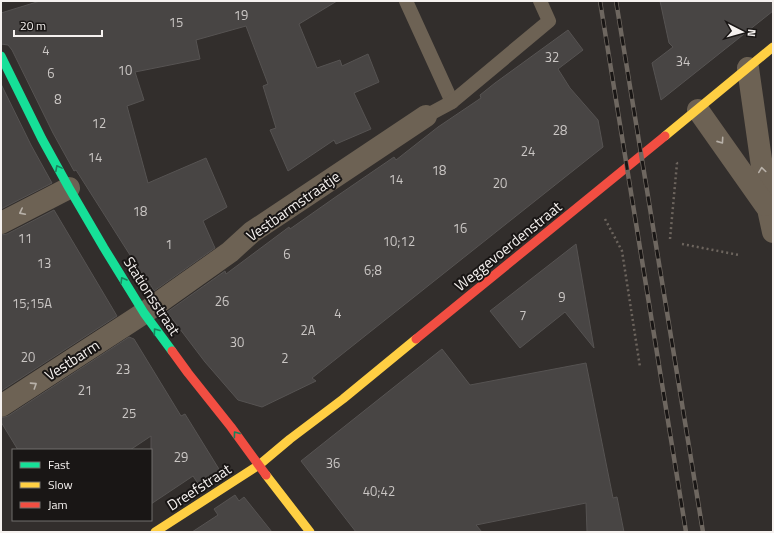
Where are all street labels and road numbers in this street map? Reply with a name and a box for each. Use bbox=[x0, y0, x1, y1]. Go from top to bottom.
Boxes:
street label: Vestbarmstraatje bbox=[241, 165, 345, 247]
street label: Weggevoerdenstraat bbox=[449, 195, 567, 297]
street label: Stationsstraat bbox=[118, 252, 187, 341]
street label: Vestbarm bbox=[40, 334, 104, 386]
street label: Dreefstraat bbox=[162, 457, 236, 516]

